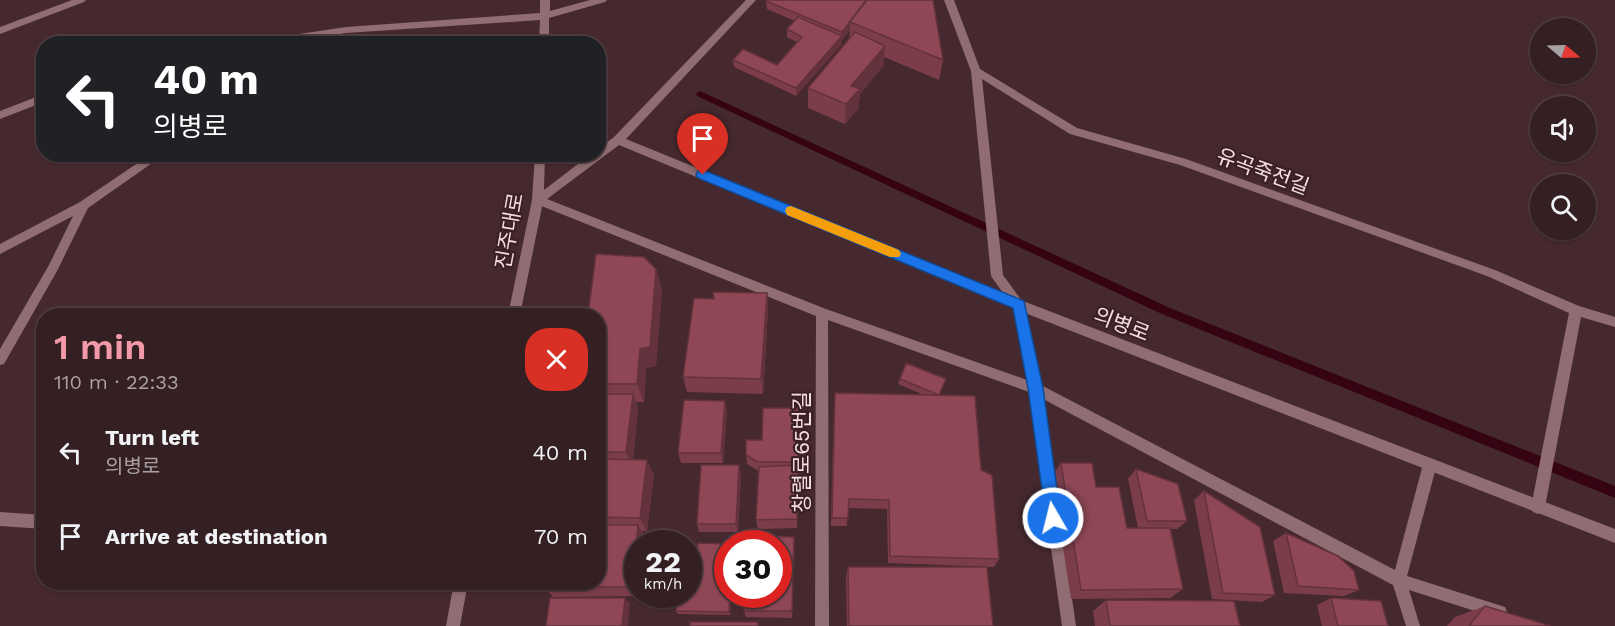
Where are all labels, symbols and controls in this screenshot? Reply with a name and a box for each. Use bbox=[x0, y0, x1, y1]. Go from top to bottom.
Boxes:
north arrow bbox=[1530, 18, 1596, 84]
map controls bbox=[1530, 18, 1596, 240]
text: 40 m bbox=[153, 55, 259, 104]
icon: left bbox=[54, 60, 132, 138]
button: sound bbox=[1530, 96, 1596, 162]
text: 의병로 bbox=[153, 111, 228, 143]
pin bbox=[677, 113, 728, 175]
icon: arrive bbox=[686, 122, 719, 155]
street label: 유곡죽전길 bbox=[1213, 143, 1313, 199]
button: search bbox=[1530, 174, 1596, 240]
street label: 진주대로 bbox=[490, 191, 528, 271]
street label: 의병로 bbox=[1090, 302, 1154, 346]
text: 1 min bbox=[54, 326, 146, 368]
button: close bbox=[525, 328, 588, 391]
text: 110 m · 22:33 bbox=[54, 370, 179, 394]
street label: 창렬로65번길 bbox=[789, 391, 814, 513]
text: Turn left bbox=[105, 425, 199, 450]
icon: left bbox=[54, 436, 87, 469]
text: 40 m bbox=[532, 440, 588, 465]
text: 의병로 bbox=[105, 454, 160, 478]
position arrow bbox=[1021, 486, 1085, 550]
icon: arrive bbox=[54, 520, 87, 553]
text: Arrive at destination bbox=[105, 524, 328, 549]
text: 70 m bbox=[534, 524, 588, 549]
speed limit sign: 30 bbox=[714, 530, 792, 608]
text: 22 bbox=[645, 544, 681, 579]
text: km/h bbox=[644, 575, 682, 593]

